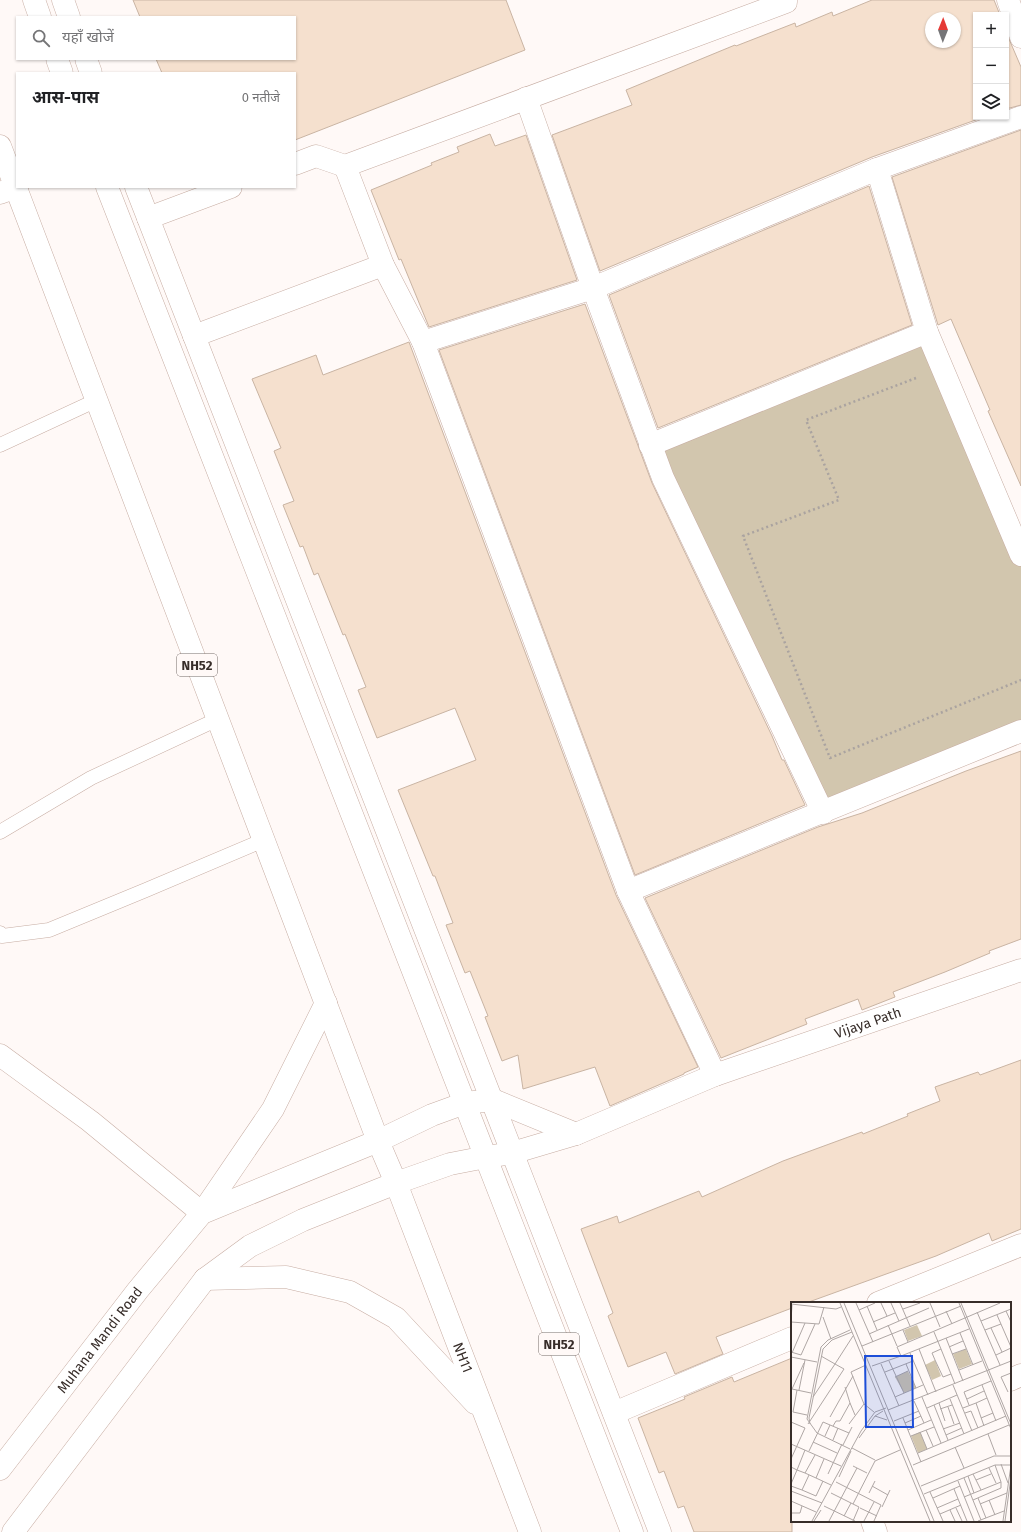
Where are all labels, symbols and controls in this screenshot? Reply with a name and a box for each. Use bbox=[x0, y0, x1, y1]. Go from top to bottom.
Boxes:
north arrow bbox=[925, 12, 961, 48]
map controls bbox=[973, 12, 1009, 120]
button: + bbox=[973, 12, 1009, 48]
search box bbox=[16, 16, 296, 60]
icon: search bbox=[30, 27, 52, 49]
text: यहाँ खोजें bbox=[62, 28, 114, 46]
button: − bbox=[973, 48, 1009, 84]
button: layers bbox=[973, 84, 1009, 120]
text: आस-पास bbox=[32, 87, 99, 108]
text: 0 नतीजे bbox=[242, 90, 280, 105]
road number: NH52 bbox=[177, 654, 217, 676]
street label: Vijaya Path bbox=[832, 1003, 903, 1042]
street label: Muhana Mandi Road bbox=[53, 1283, 146, 1396]
inset map bbox=[791, 1302, 1011, 1522]
road number: NH52 bbox=[539, 1333, 579, 1355]
street label: NH11 bbox=[450, 1340, 476, 1375]

